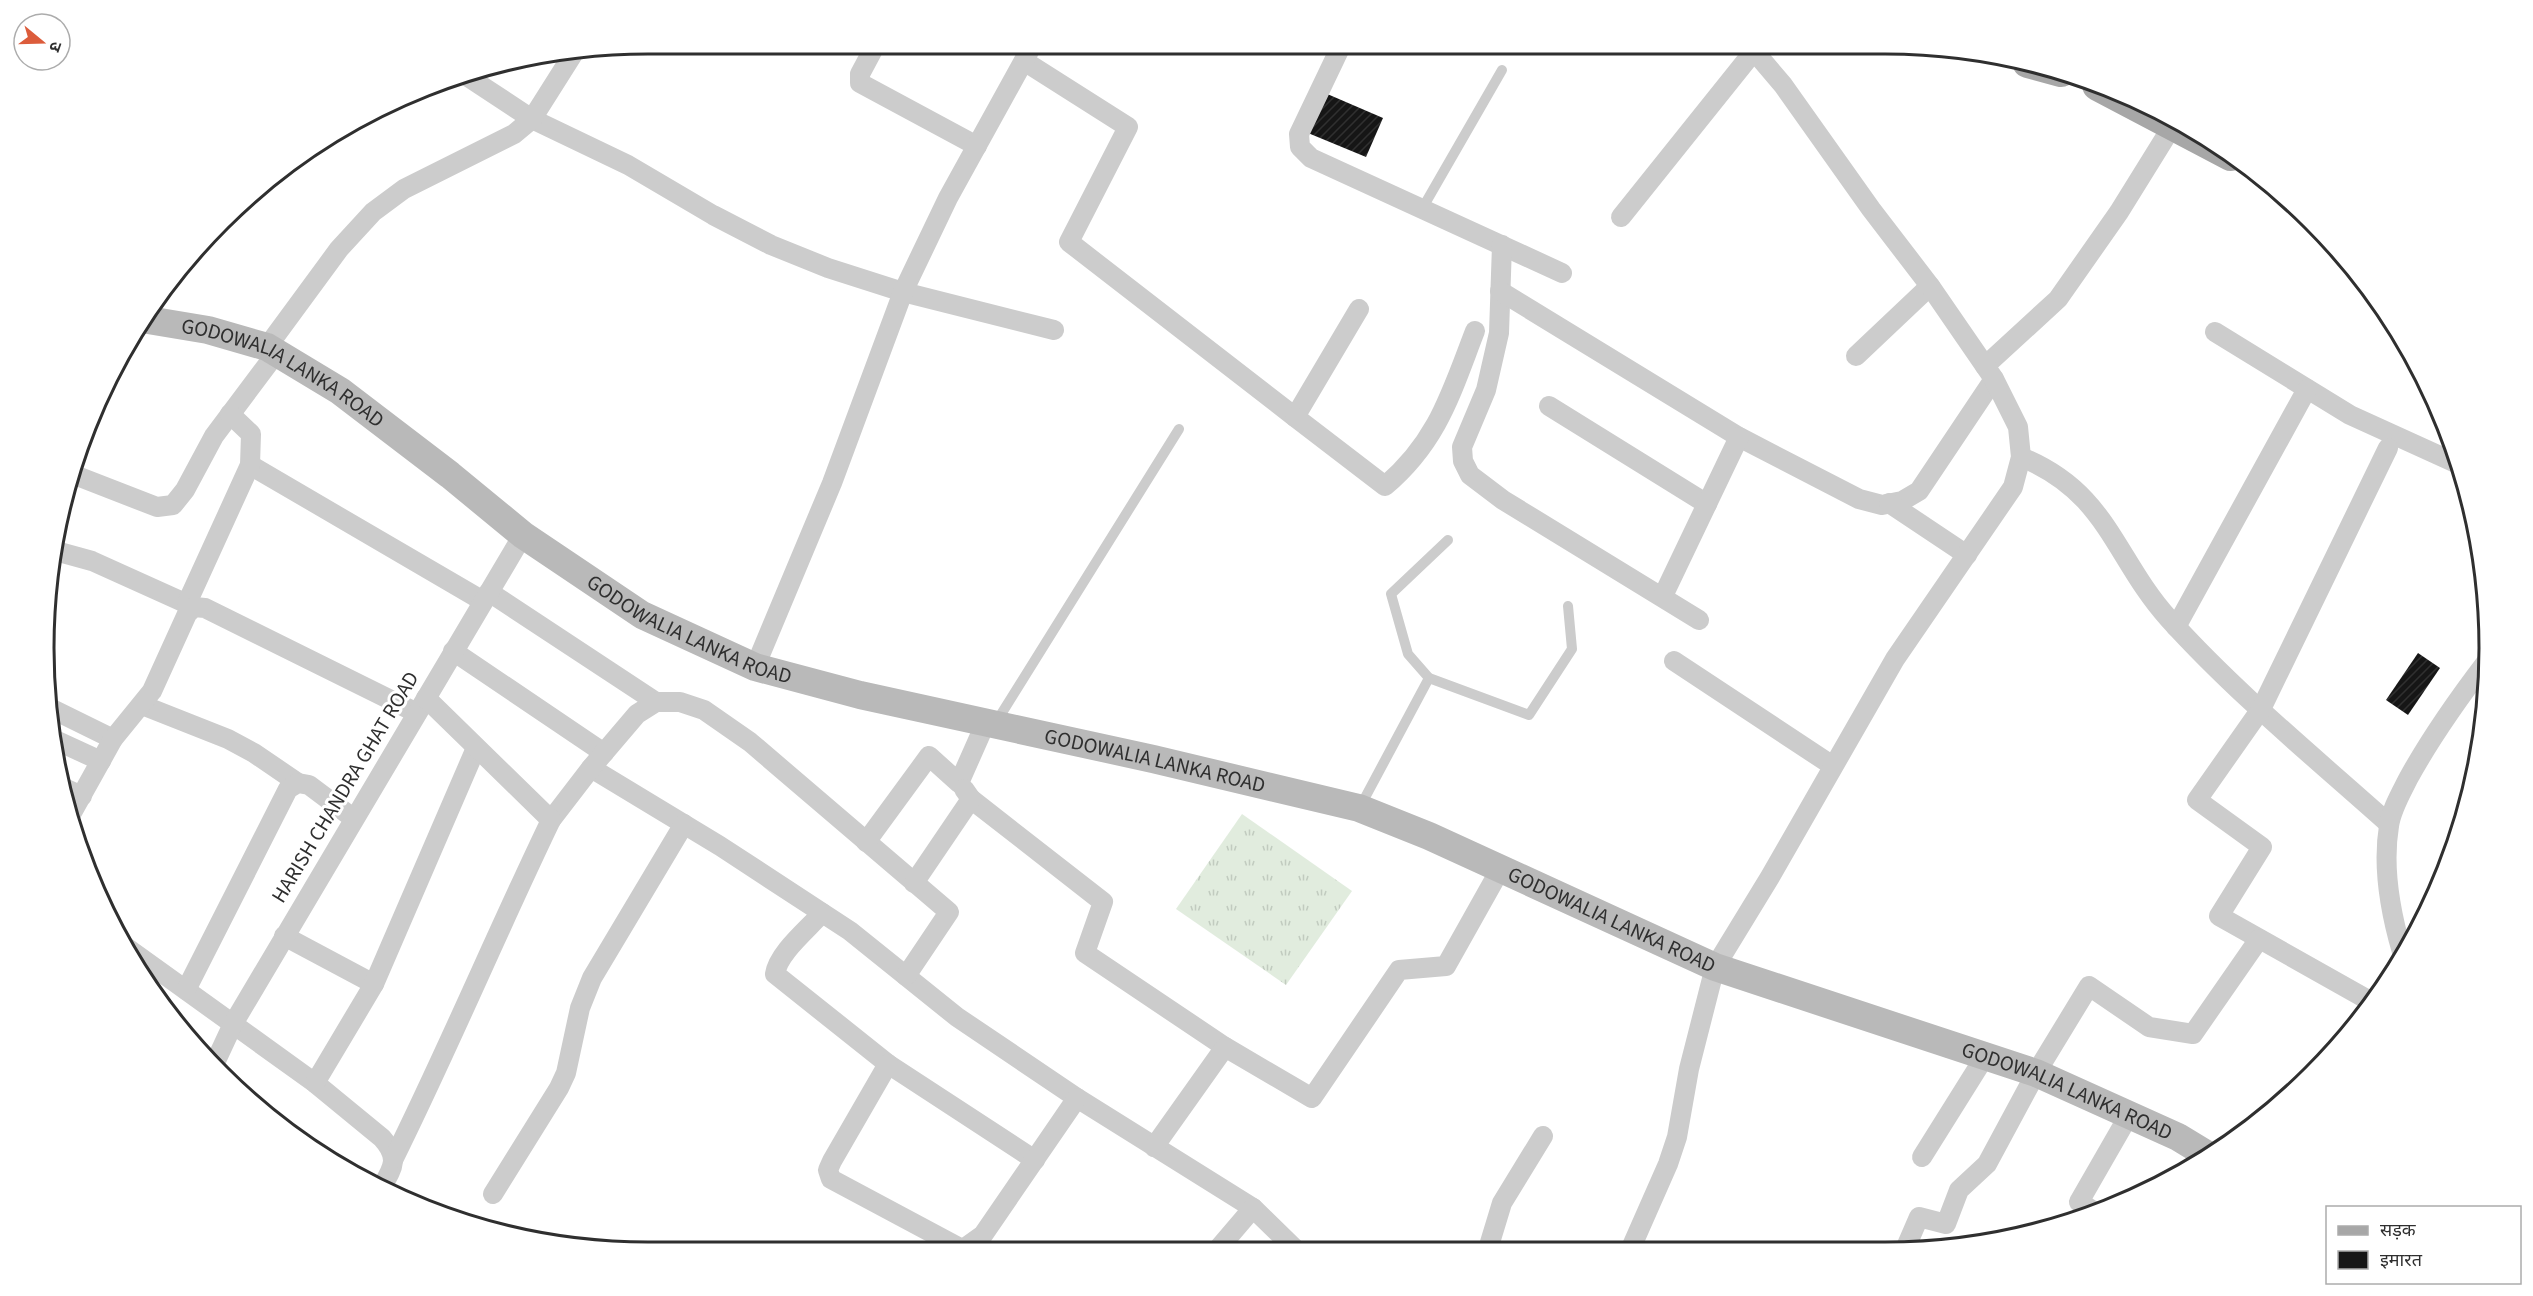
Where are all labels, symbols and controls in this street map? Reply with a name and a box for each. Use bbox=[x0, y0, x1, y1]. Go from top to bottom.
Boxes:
north arrow bbox=[12, 12, 72, 72]
text: उ bbox=[43, 39, 67, 55]
street label: GODOWALIA LANKA ROAD bbox=[179, 311, 391, 435]
street label: GODOWALIA LANKA ROAD bbox=[581, 567, 795, 691]
street label: HARISH CHANDRA GHAT ROAD bbox=[264, 666, 426, 908]
street label: GODOWALIA LANKA ROAD bbox=[1042, 721, 1268, 800]
street label: GODOWALIA LANKA ROAD bbox=[1503, 859, 1721, 980]
street label: GODOWALIA LANKA ROAD bbox=[1958, 1034, 2177, 1148]
legend bbox=[2326, 1206, 2521, 1284]
text: सड़क bbox=[2380, 1218, 2417, 1243]
text: इमारत bbox=[2380, 1248, 2423, 1273]

